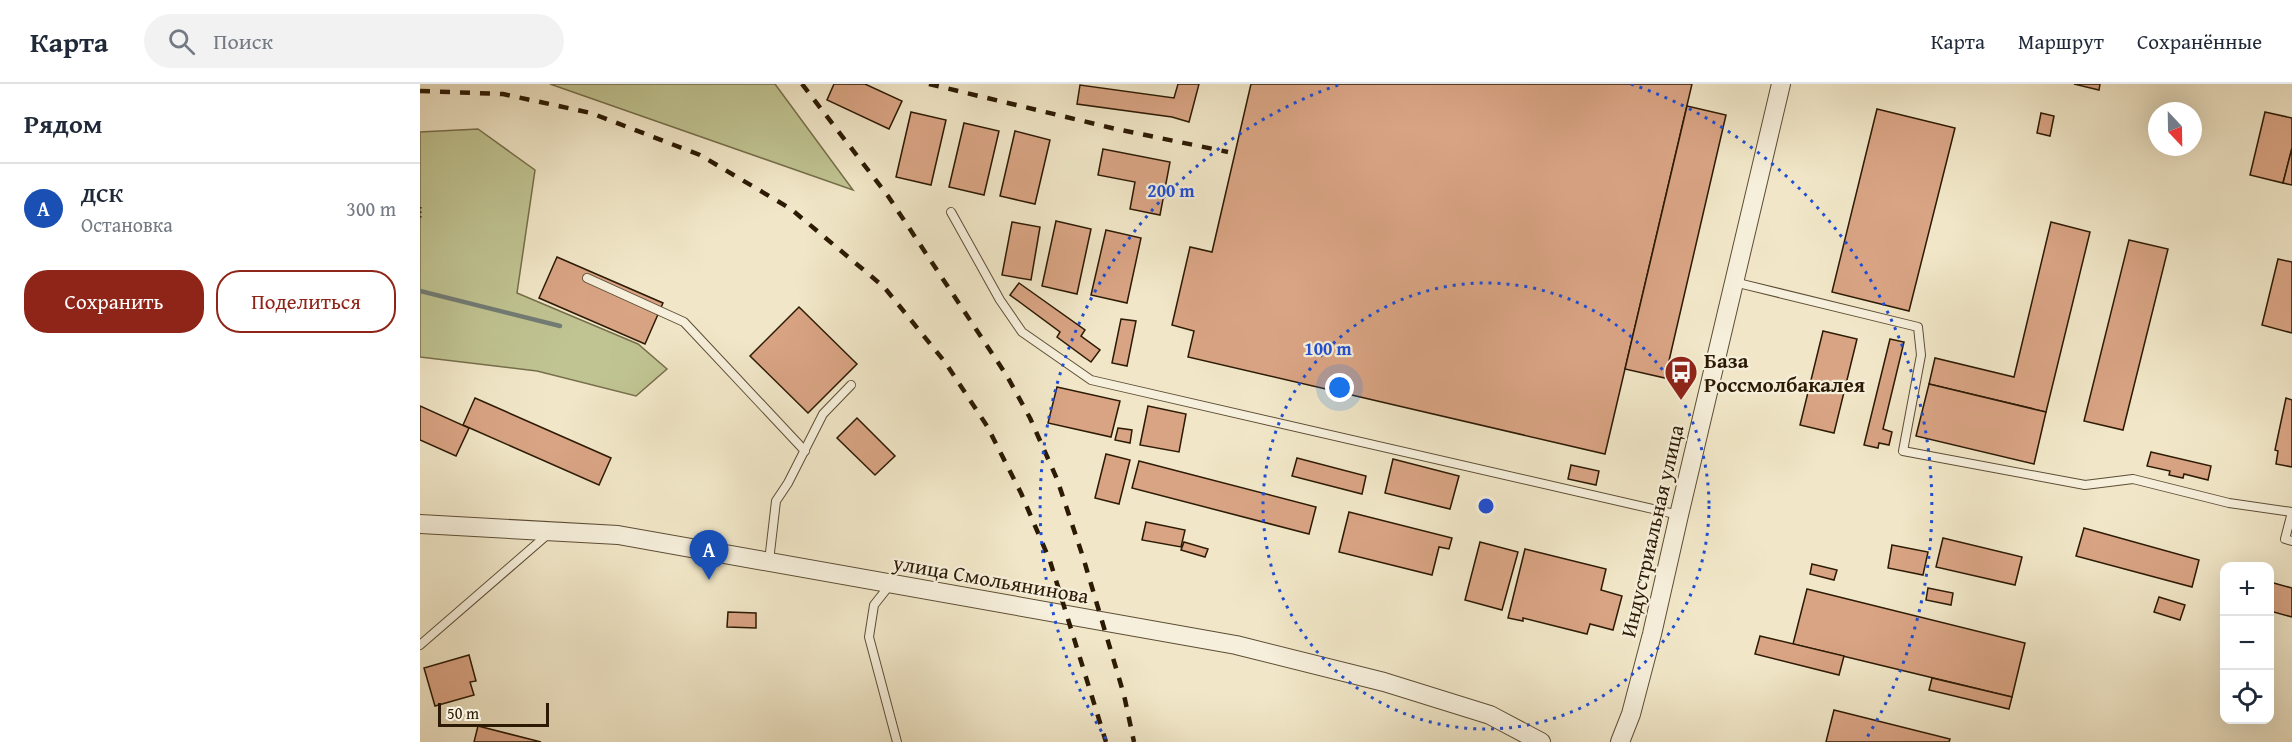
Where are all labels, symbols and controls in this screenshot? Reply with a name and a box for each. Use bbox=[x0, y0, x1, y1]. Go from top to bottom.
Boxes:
search box bbox=[144, 14, 564, 68]
text: Карта bbox=[30, 21, 108, 62]
icon: search bbox=[165, 25, 198, 58]
text: Поиск bbox=[213, 25, 273, 57]
text: Карта bbox=[1931, 26, 1985, 57]
text: Маршрут bbox=[2018, 26, 2104, 57]
text: Сохранённые bbox=[2137, 26, 2262, 57]
north arrow bbox=[2148, 102, 2202, 156]
text: Рядом bbox=[24, 104, 102, 143]
text: 200 m bbox=[1147, 177, 1195, 204]
text: ДСК bbox=[81, 178, 124, 210]
text: A bbox=[37, 194, 50, 223]
text: 300 m bbox=[346, 194, 396, 223]
text: Остановка bbox=[81, 210, 173, 239]
button: Сохранить bbox=[24, 270, 204, 333]
button: Поделиться bbox=[216, 270, 396, 333]
text: 100 m bbox=[1304, 335, 1352, 362]
place label: База Россмолбакалея bbox=[1704, 345, 1865, 400]
bus stop icon: База Россмолбакалея bbox=[1663, 354, 1699, 401]
your location bbox=[1325, 373, 1354, 402]
street label: Индустриальная улица bbox=[1612, 422, 1692, 640]
centre of rings bbox=[1476, 496, 1496, 516]
pin: A bbox=[690, 530, 728, 580]
street label: улица Смольянинова bbox=[890, 546, 1091, 611]
map controls bbox=[2220, 562, 2274, 724]
button: + bbox=[2220, 562, 2274, 616]
button: − bbox=[2220, 616, 2274, 670]
button: locate bbox=[2220, 670, 2274, 724]
scale bar bbox=[438, 700, 549, 728]
text: 50 m bbox=[447, 701, 479, 725]

